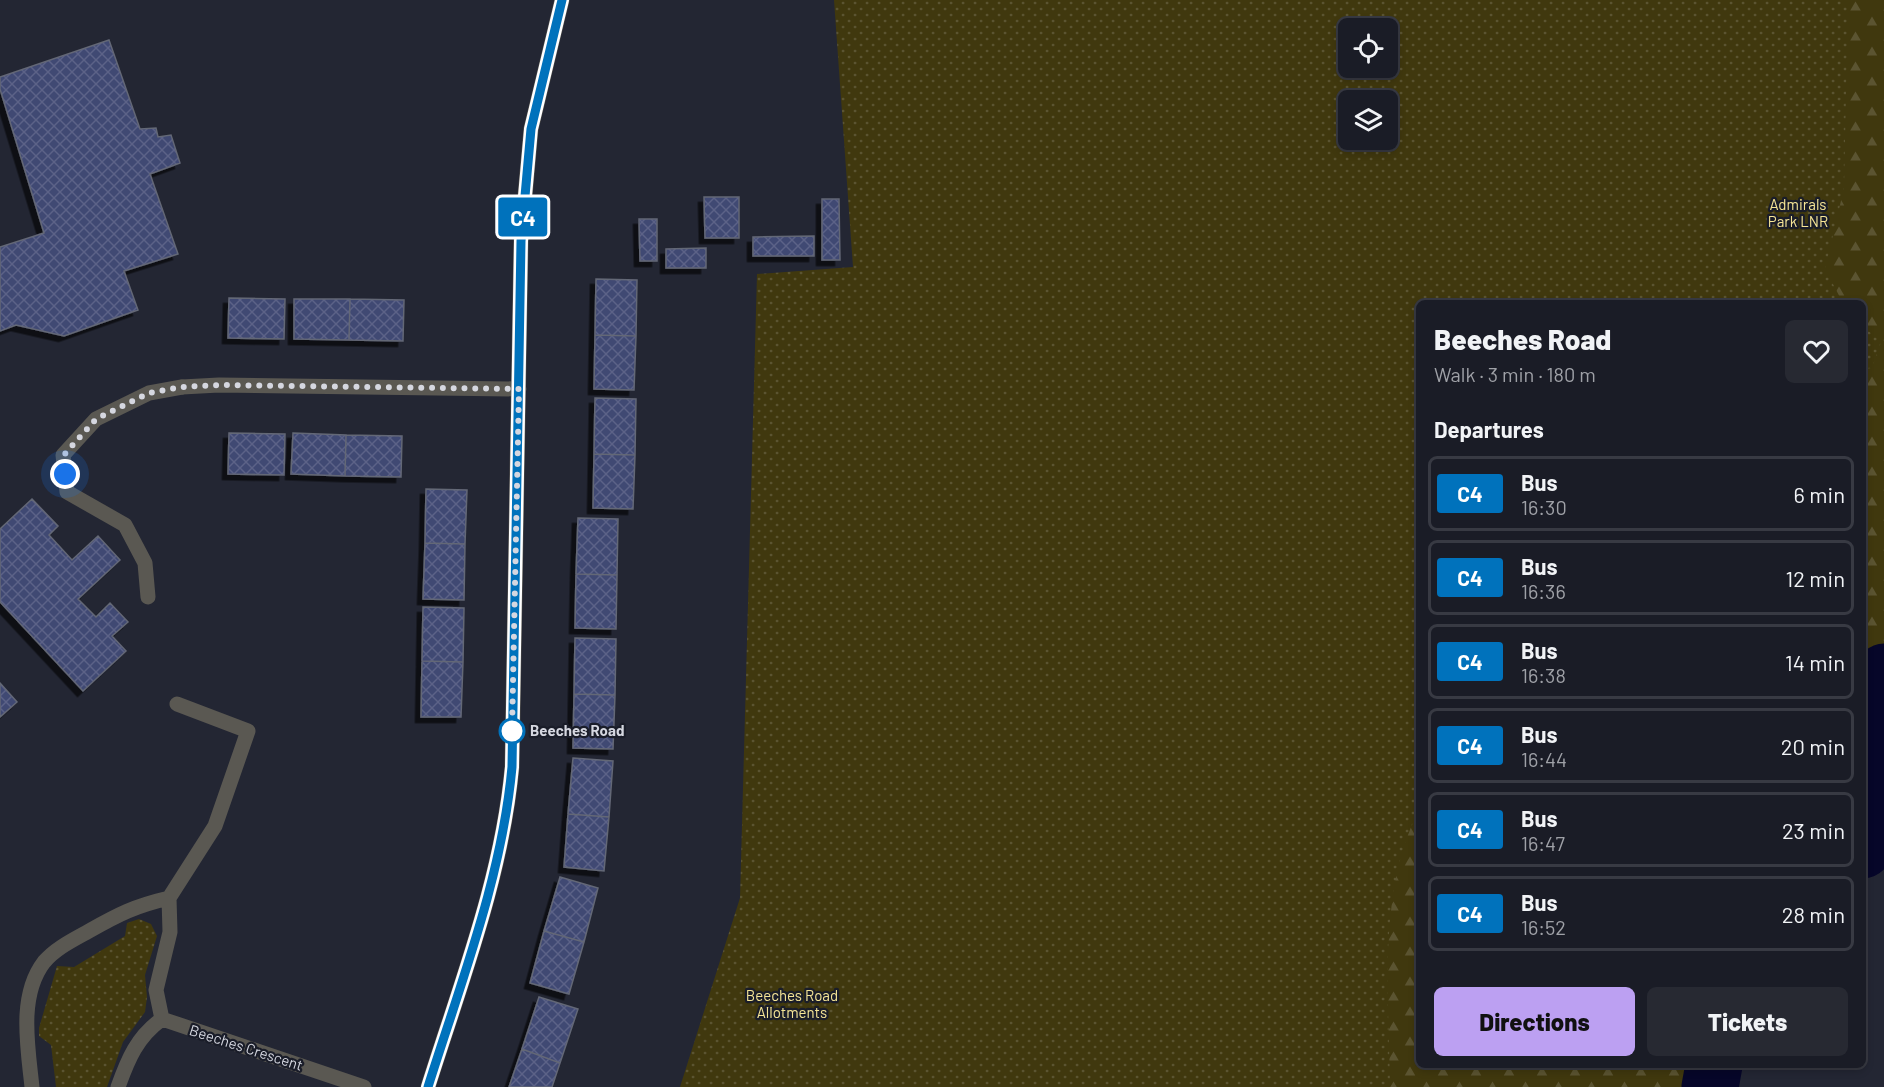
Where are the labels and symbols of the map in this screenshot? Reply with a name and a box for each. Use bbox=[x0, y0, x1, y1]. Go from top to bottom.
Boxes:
park label: Admirals Park LNR bbox=[1768, 195, 1828, 230]
line badge: C4 bbox=[496, 198, 550, 236]
your location bbox=[50, 459, 80, 489]
marker: Beeches Road bbox=[499, 718, 525, 744]
place label: Beeches Road bbox=[530, 721, 624, 739]
park label: Beeches Road Allotments bbox=[746, 986, 838, 1021]
street label: Beeches Crescent bbox=[187, 1020, 305, 1074]

